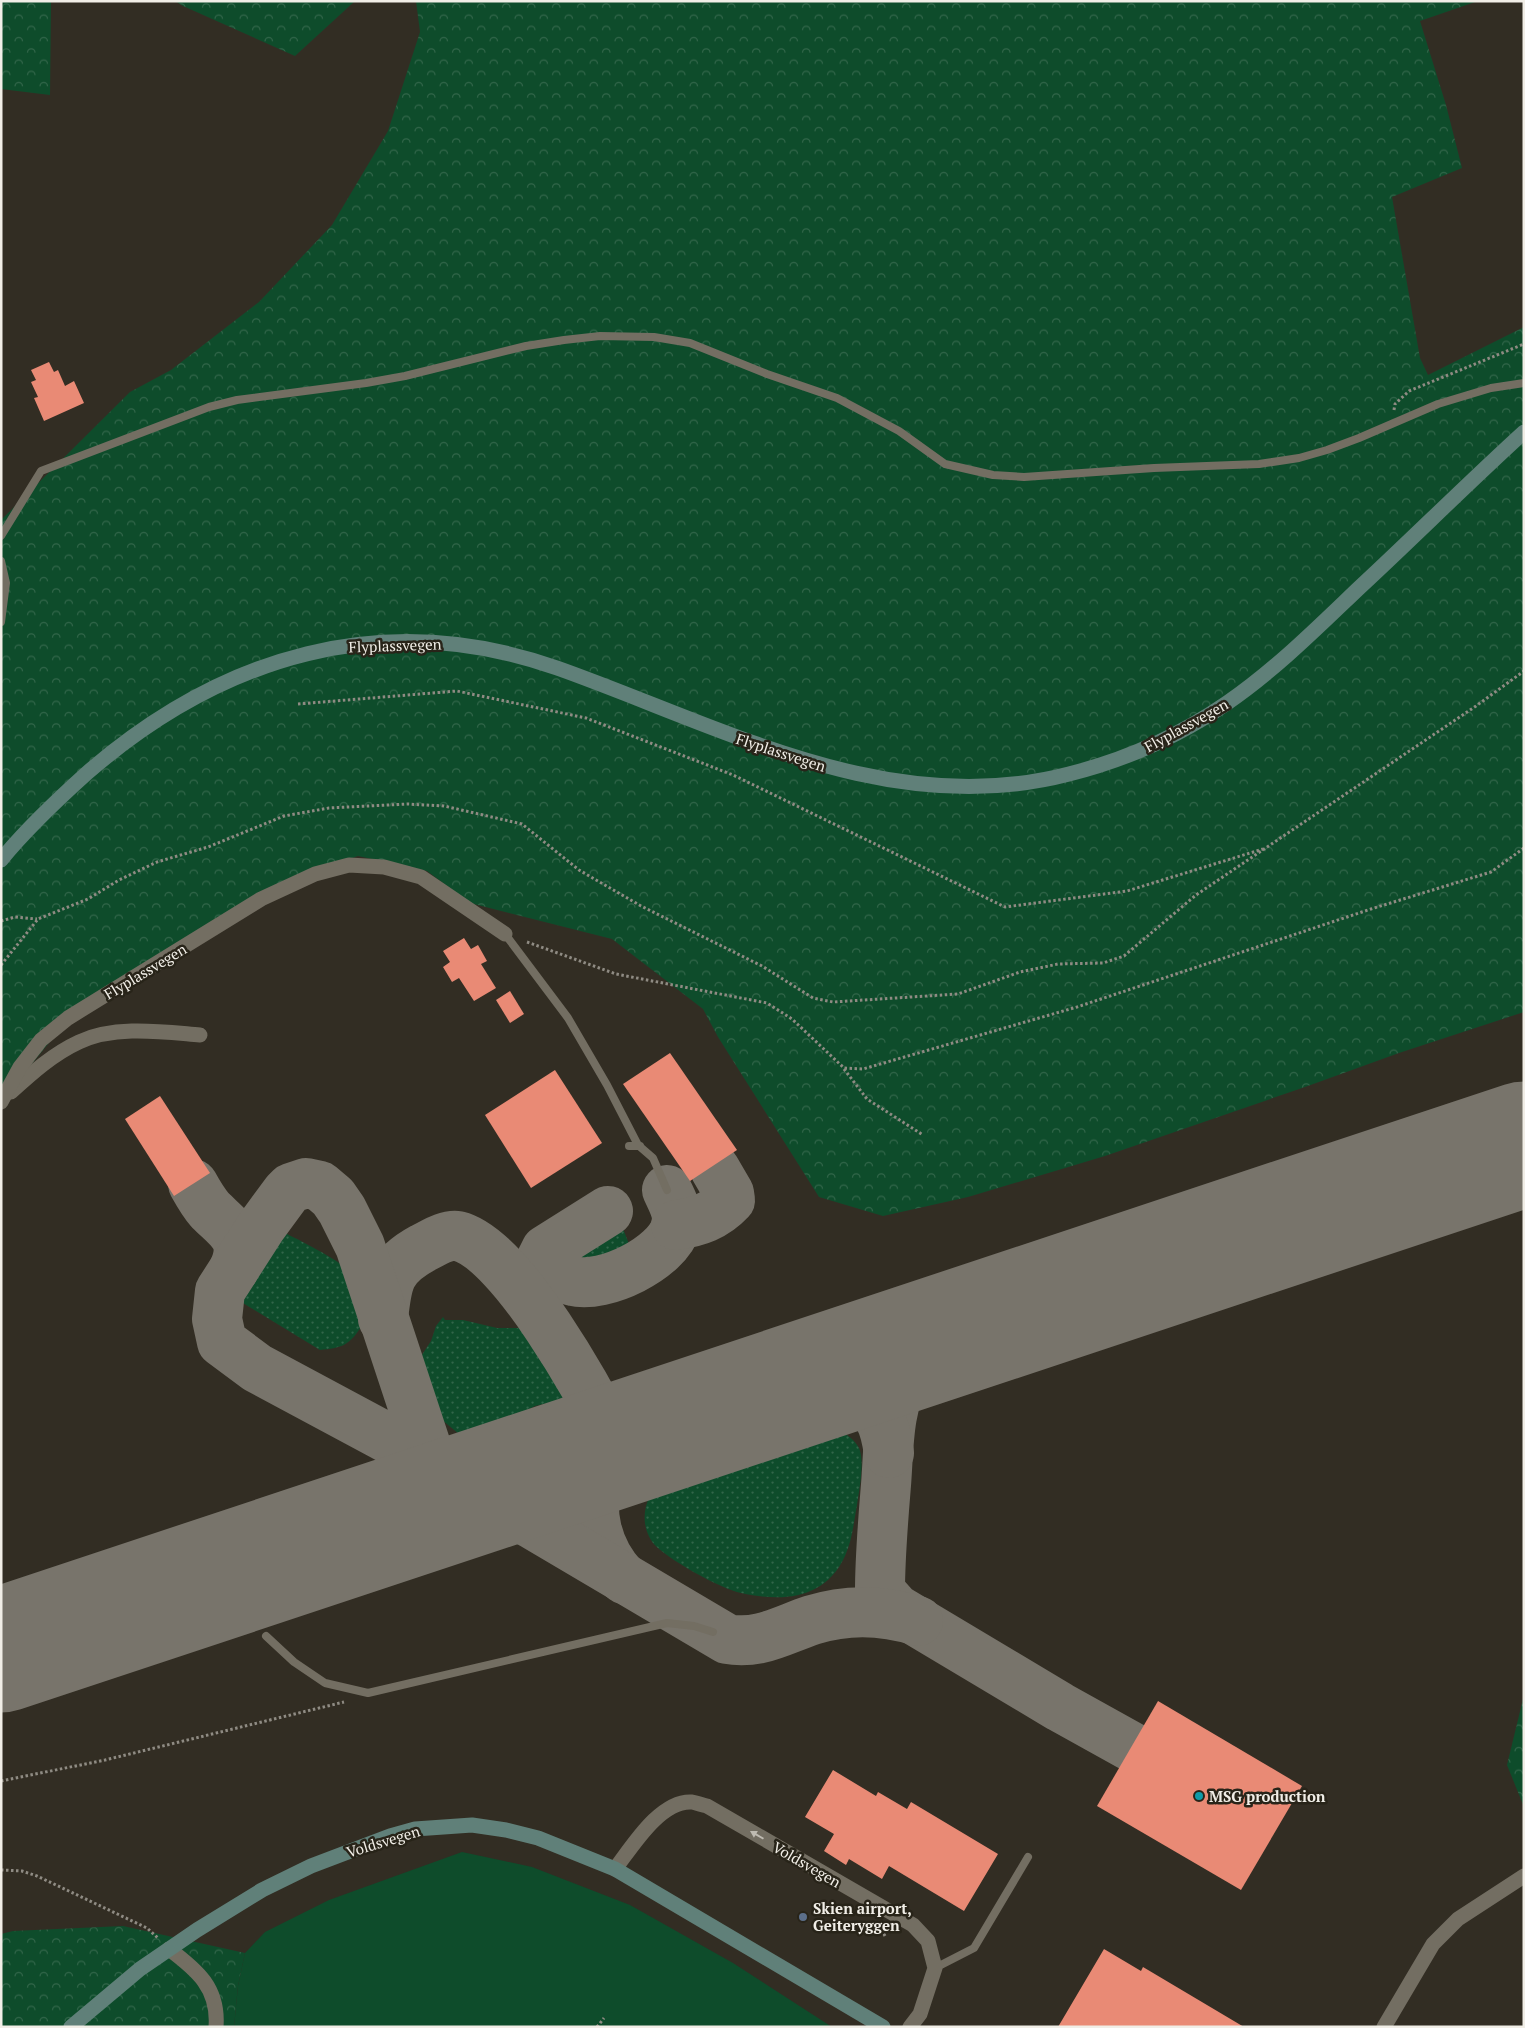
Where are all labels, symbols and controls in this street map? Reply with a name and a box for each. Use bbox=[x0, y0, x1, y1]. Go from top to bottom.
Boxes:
street label: Flyplassvegen bbox=[348, 633, 442, 657]
street label: Flyplassvegen bbox=[1140, 694, 1232, 756]
street label: Flyplassvegen bbox=[734, 728, 828, 776]
street label: Flyplassvegen bbox=[100, 938, 190, 1004]
place label: MSG production bbox=[1209, 1786, 1326, 1806]
marker: MSG production bbox=[1193, 1790, 1205, 1802]
street label: Voldsvegen bbox=[344, 1820, 422, 1862]
one-way arrow bbox=[750, 1831, 764, 1840]
street label: Voldsvegen bbox=[769, 1836, 845, 1892]
place label: Skien airport, Geiteryggen bbox=[813, 1898, 912, 1935]
marker: Skien airport, Geiteryggen bbox=[797, 1911, 809, 1923]

